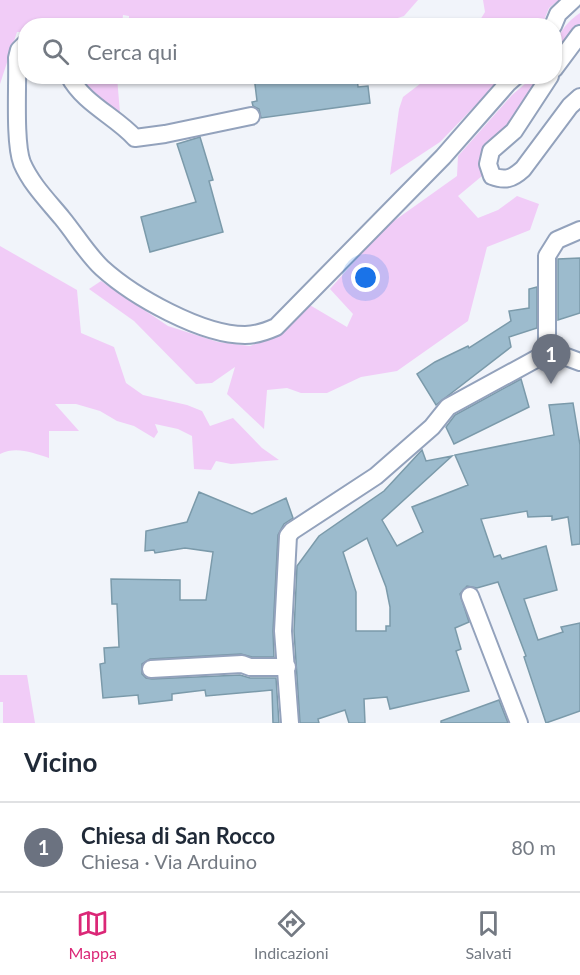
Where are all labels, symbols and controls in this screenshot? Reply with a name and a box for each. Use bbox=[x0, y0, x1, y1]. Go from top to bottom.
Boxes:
search box bbox=[18, 18, 562, 84]
icon: search bbox=[39, 35, 72, 68]
text: Cerca qui bbox=[87, 38, 178, 65]
your location bbox=[351, 263, 380, 292]
pin: 1 bbox=[532, 334, 570, 384]
text: Vicino bbox=[24, 746, 97, 778]
text: Chiesa di San Rocco bbox=[81, 822, 275, 849]
text: 1 bbox=[38, 835, 49, 859]
text: 80 m bbox=[511, 835, 556, 859]
text: Chiesa · Via Arduino bbox=[81, 849, 257, 873]
tab: Mappa bbox=[68, 907, 117, 962]
tab: Indicazioni bbox=[254, 907, 328, 962]
tab: Salvati bbox=[465, 907, 512, 962]

